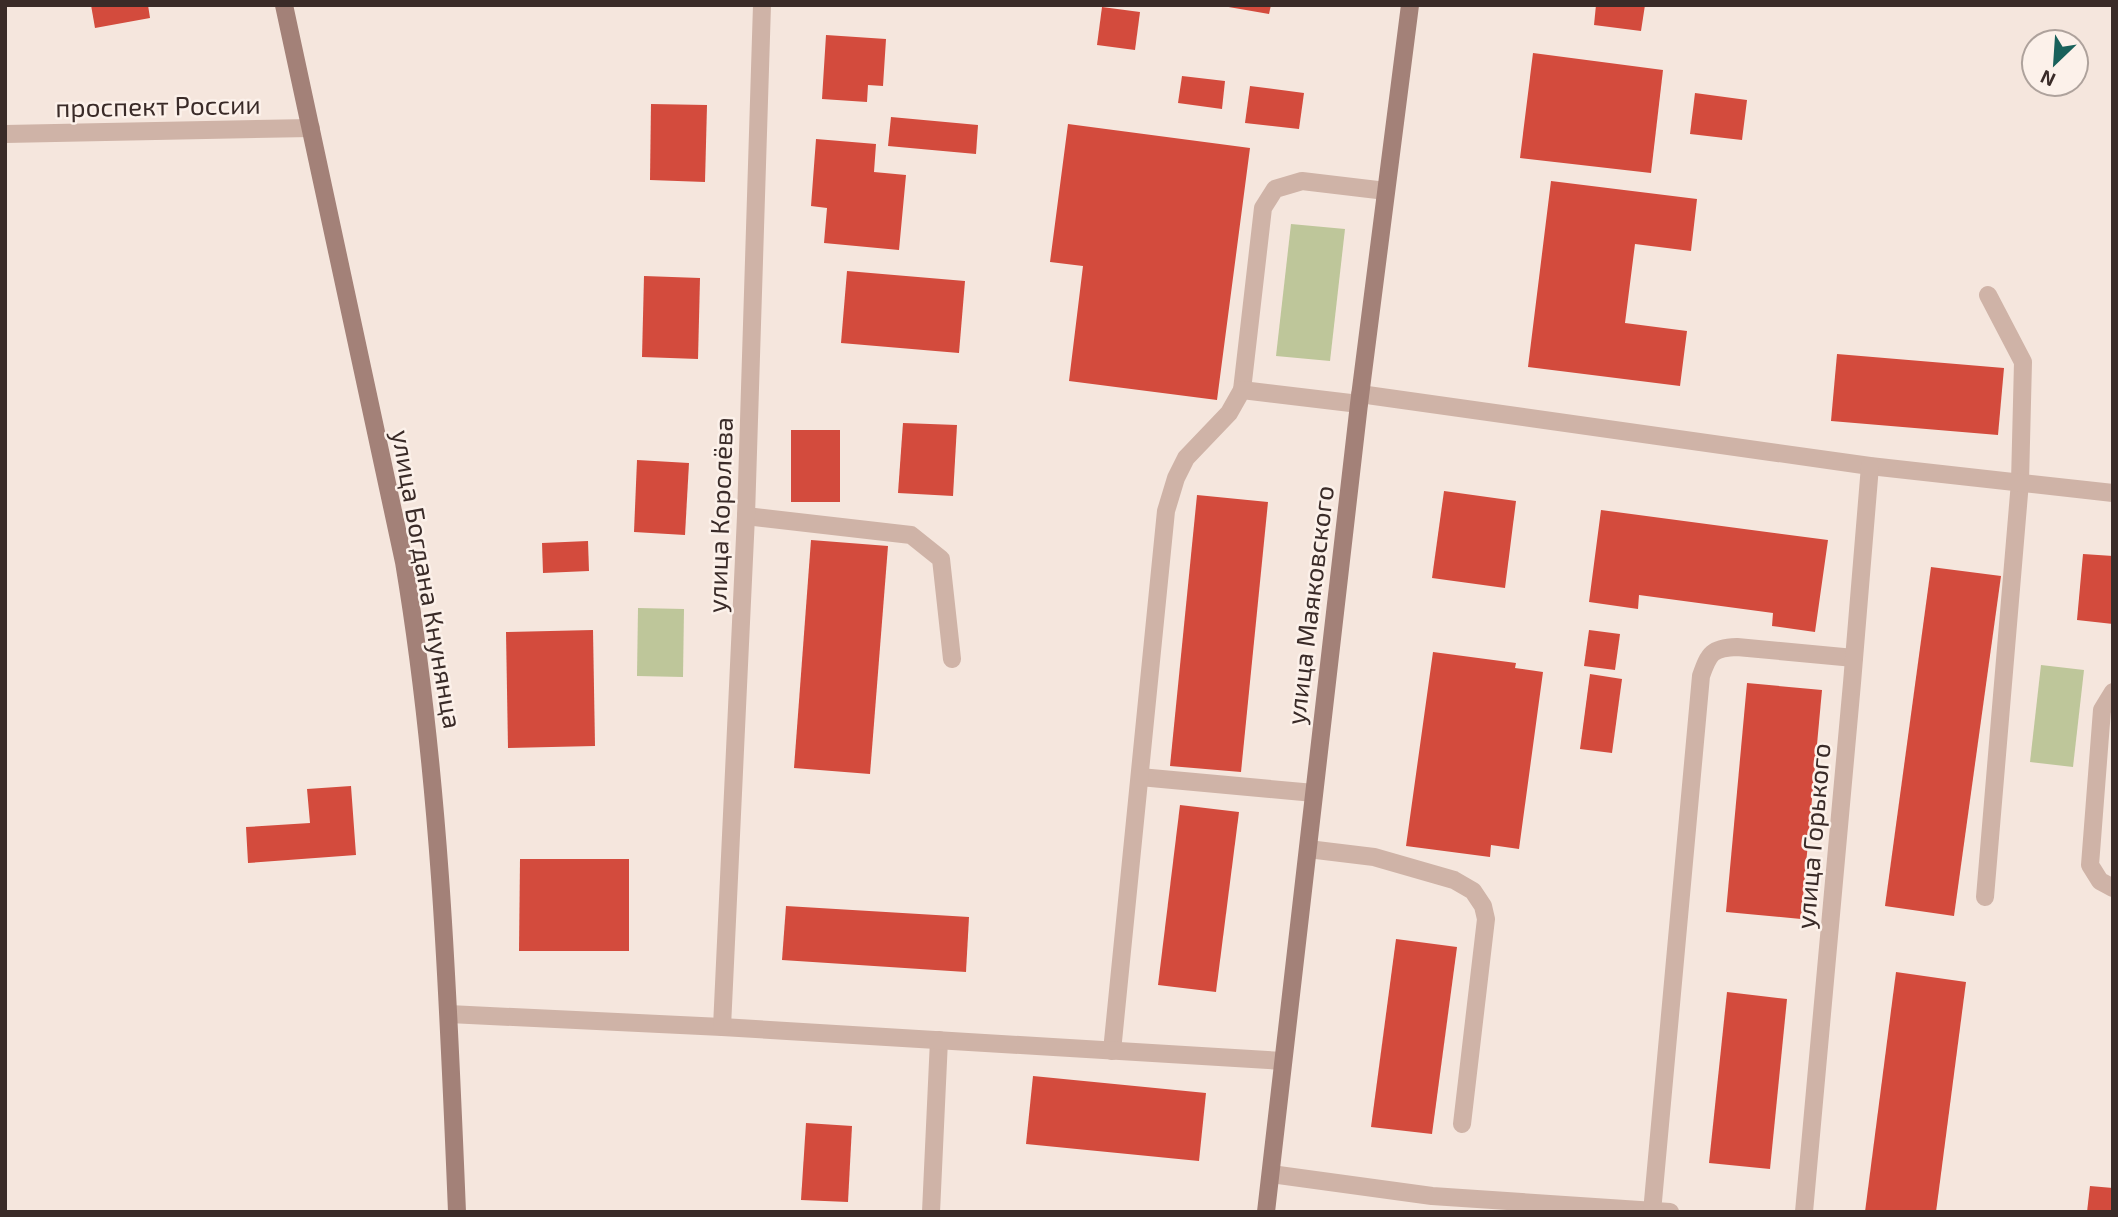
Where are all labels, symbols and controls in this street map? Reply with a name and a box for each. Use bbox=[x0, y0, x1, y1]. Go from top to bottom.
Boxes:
north arrow bbox=[2020, 28, 2090, 98]
text: N bbox=[2037, 66, 2059, 92]
street label: проспект России bbox=[55, 88, 261, 122]
street label: улица Королёва bbox=[700, 417, 739, 613]
street label: улица Богдана Кнунянца bbox=[385, 427, 470, 731]
street label: улица Маяковского bbox=[1279, 484, 1340, 727]
street label: улица Горького bbox=[1788, 742, 1837, 930]

